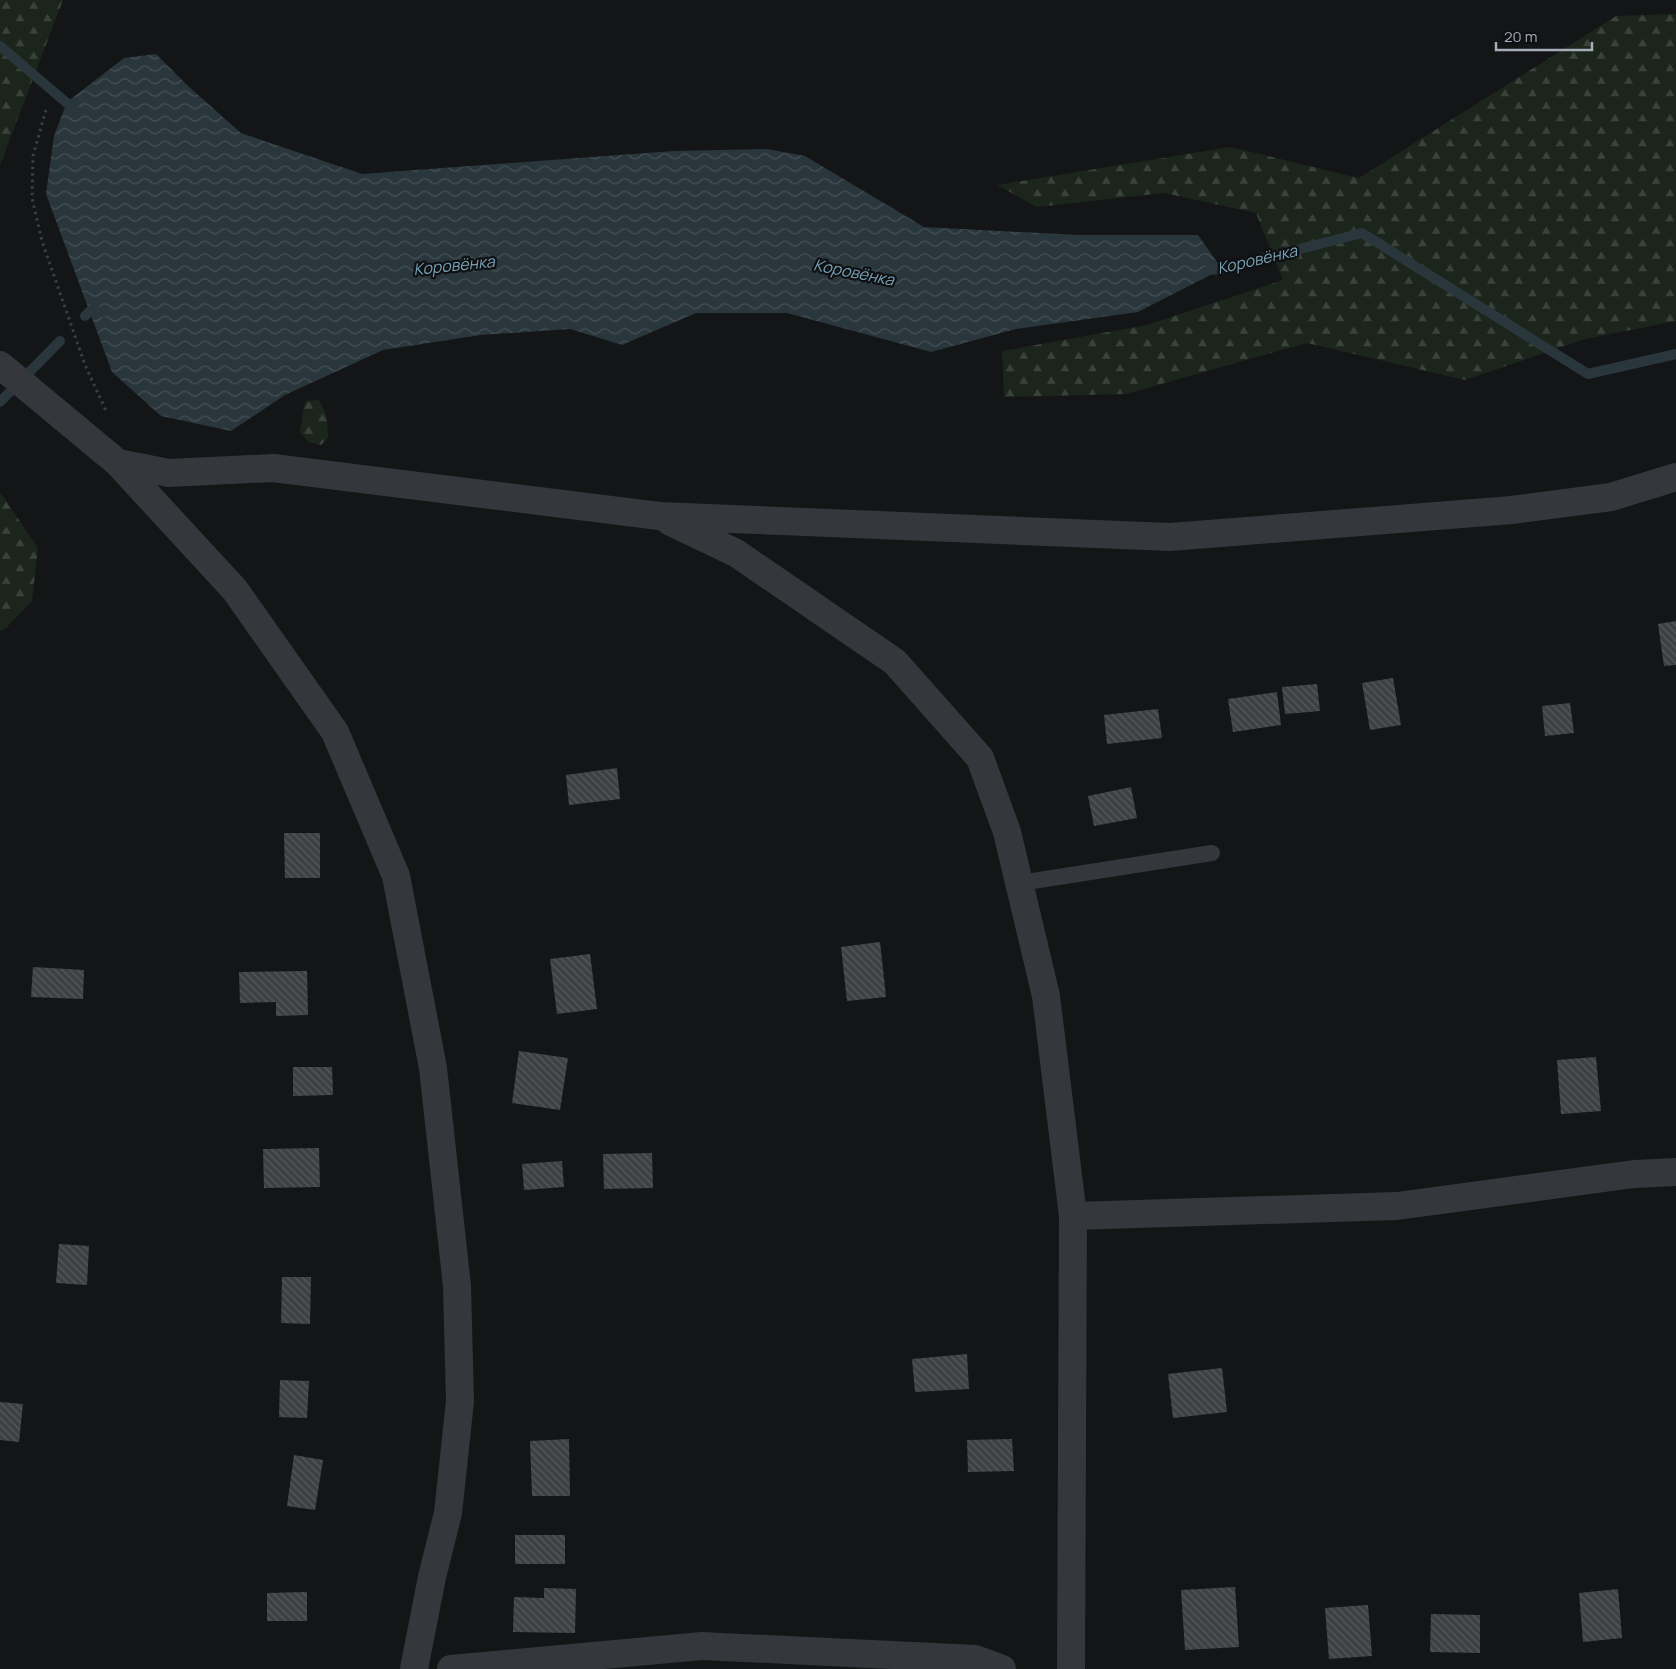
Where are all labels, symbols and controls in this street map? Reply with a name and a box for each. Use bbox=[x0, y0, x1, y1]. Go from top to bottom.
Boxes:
scale bar bbox=[1496, 20, 1592, 52]
text: 20 m bbox=[1504, 26, 1537, 47]
water label: Коровёнка bbox=[1215, 239, 1300, 279]
water label: Коровёнка bbox=[412, 250, 497, 280]
water label: Коровёнка bbox=[812, 253, 897, 291]

